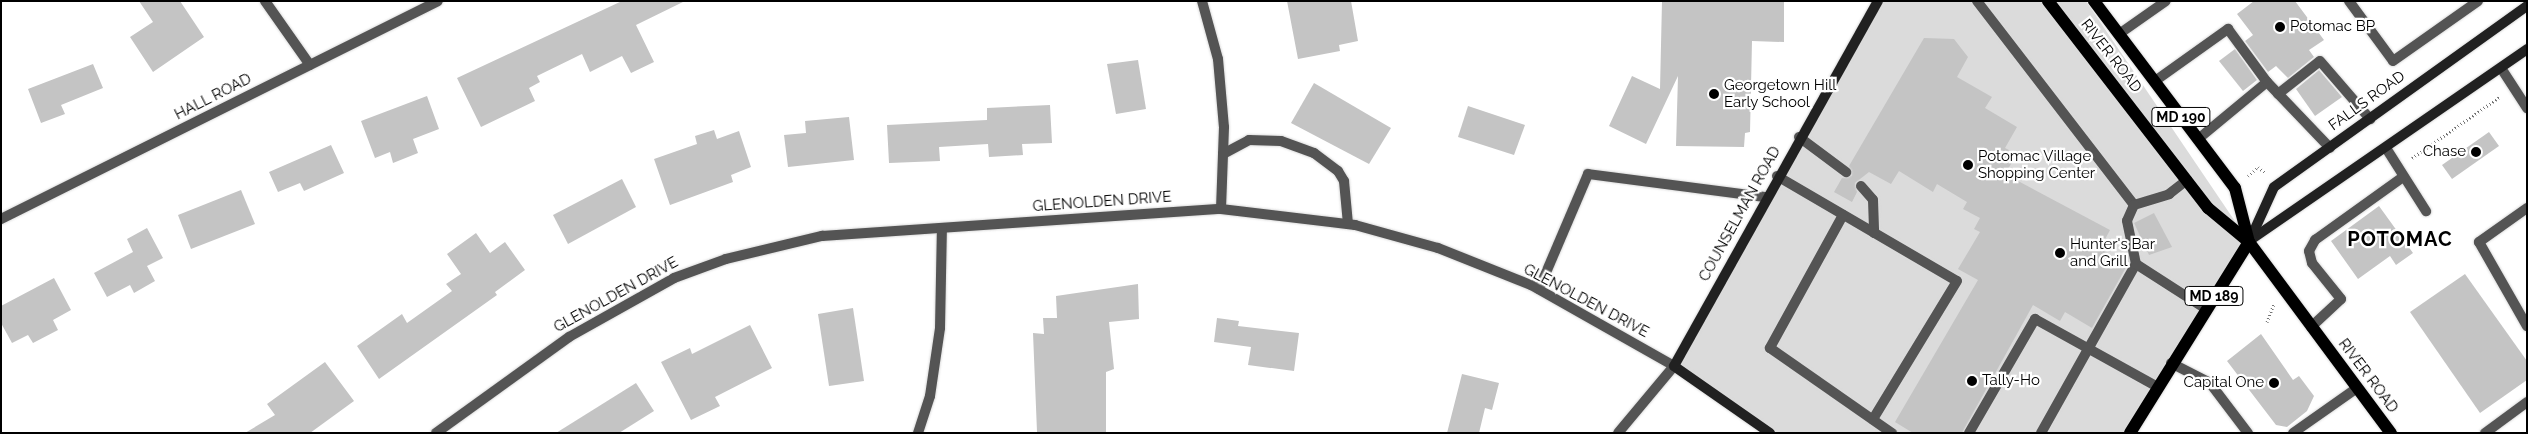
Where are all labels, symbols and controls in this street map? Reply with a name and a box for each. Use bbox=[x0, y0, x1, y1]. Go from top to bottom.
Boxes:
street label: RIVER ROAD bbox=[2077, 16, 2145, 96]
place label: Potomac BP bbox=[2290, 18, 2375, 36]
marker: Potomac BP bbox=[2274, 21, 2286, 33]
street label: FALLS ROAD bbox=[2325, 67, 2409, 135]
street label: HALL ROAD bbox=[171, 70, 255, 124]
place label: Georgetown Hill Early School bbox=[1724, 76, 1836, 111]
marker: Georgetown Hill Early School bbox=[1708, 88, 1720, 100]
road number: MD 190 bbox=[2151, 105, 2211, 128]
street label: COUNSELMAN ROAD bbox=[1695, 143, 1785, 285]
place label: Chase bbox=[2423, 143, 2466, 161]
marker: Chase bbox=[2470, 146, 2482, 158]
place label: Potomac Village Shopping Center bbox=[1978, 147, 2095, 182]
marker: Potomac Village Shopping Center bbox=[1962, 159, 1974, 171]
street label: GLENOLDEN DRIVE bbox=[1032, 188, 1172, 216]
district label: POTOMAC bbox=[2346, 227, 2454, 251]
place label: Hunter's Bar and Grill bbox=[2070, 235, 2155, 270]
marker: Hunter's Bar and Grill bbox=[2054, 247, 2066, 259]
street label: GLENOLDEN DRIVE bbox=[551, 253, 681, 337]
street label: GLENOLDEN DRIVE bbox=[1520, 260, 1652, 342]
road number: MD 189 bbox=[2184, 284, 2244, 308]
street label: RIVER ROAD bbox=[2334, 335, 2402, 417]
place label: Tally-Ho bbox=[1982, 372, 2040, 390]
place label: Capital One bbox=[2183, 374, 2264, 392]
marker: Tally-Ho bbox=[1966, 375, 1978, 387]
marker: Capital One bbox=[2268, 377, 2280, 389]

